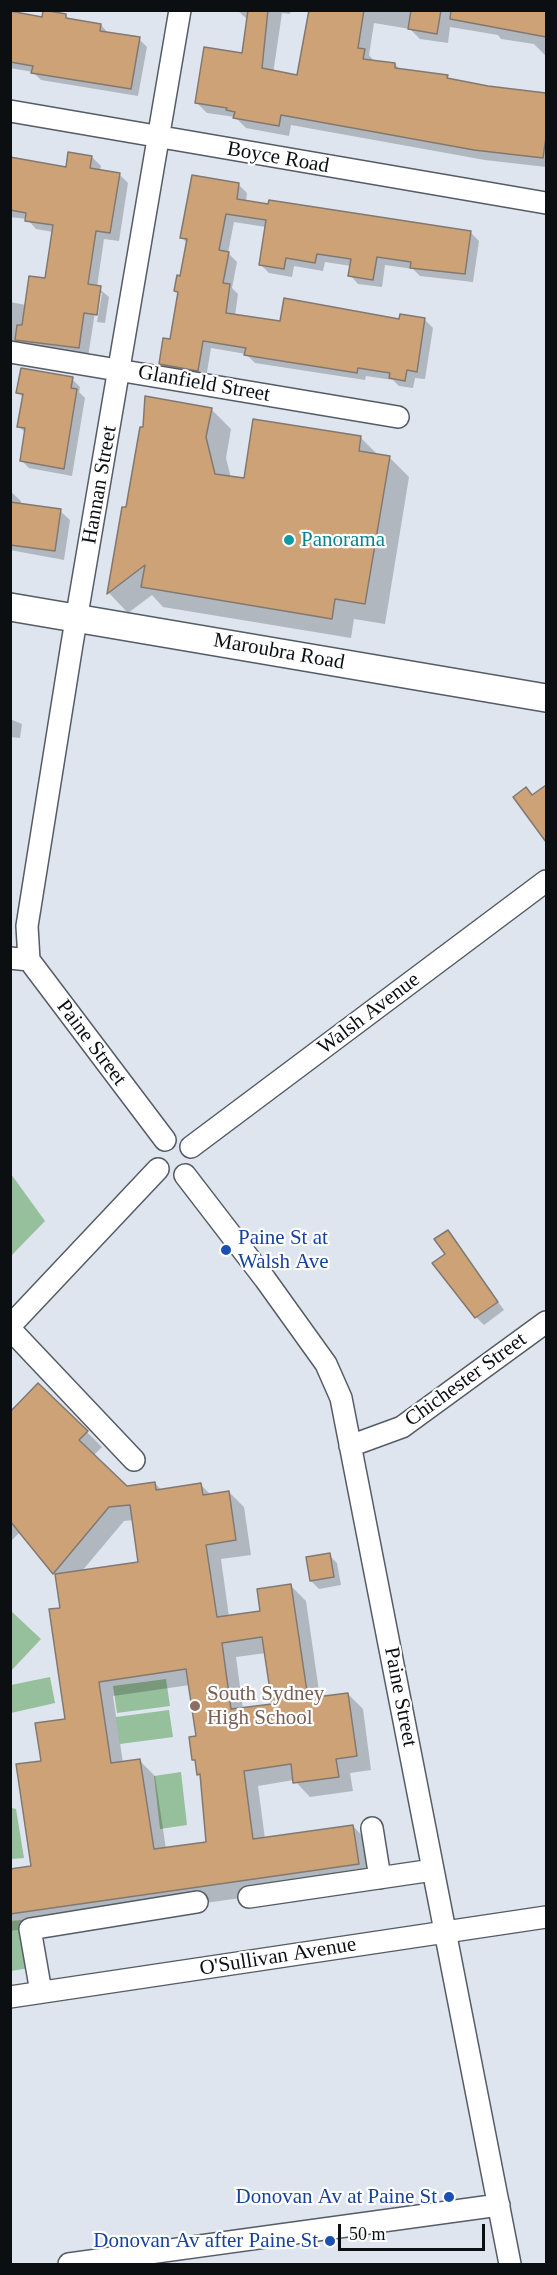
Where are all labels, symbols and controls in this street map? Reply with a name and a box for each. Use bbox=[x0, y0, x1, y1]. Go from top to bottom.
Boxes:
street label: Boyce Road bbox=[225, 137, 331, 179]
street label: Glanfield Street bbox=[136, 360, 272, 408]
street label: Hannan Street bbox=[77, 424, 123, 546]
place label: Panorama bbox=[301, 527, 385, 553]
marker: Panorama bbox=[282, 533, 296, 547]
street label: Maroubra Road bbox=[212, 628, 346, 676]
street label: Walsh Avenue bbox=[313, 968, 425, 1060]
street label: Paine Street bbox=[51, 995, 131, 1091]
place label: Paine St at Walsh Ave bbox=[238, 1225, 329, 1275]
marker: Paine St at Walsh Ave bbox=[219, 1243, 233, 1257]
street label: Chichester Street bbox=[400, 1327, 532, 1433]
street label: Paine Street bbox=[378, 1645, 422, 1749]
place label: South Sydney High School bbox=[207, 1681, 324, 1731]
marker: South Sydney High School bbox=[188, 1699, 202, 1713]
street label: O'Sullivan Avenue bbox=[198, 1932, 358, 1982]
place label: Donovan Av at Paine St bbox=[236, 2184, 437, 2210]
marker: Donovan Av at Paine St bbox=[442, 2190, 456, 2204]
scale bar bbox=[341, 2212, 488, 2250]
text: 50 m bbox=[349, 2224, 386, 2244]
place label: Donovan Av after Paine St bbox=[93, 2228, 318, 2254]
marker: Donovan Av after Paine St bbox=[323, 2234, 337, 2248]

